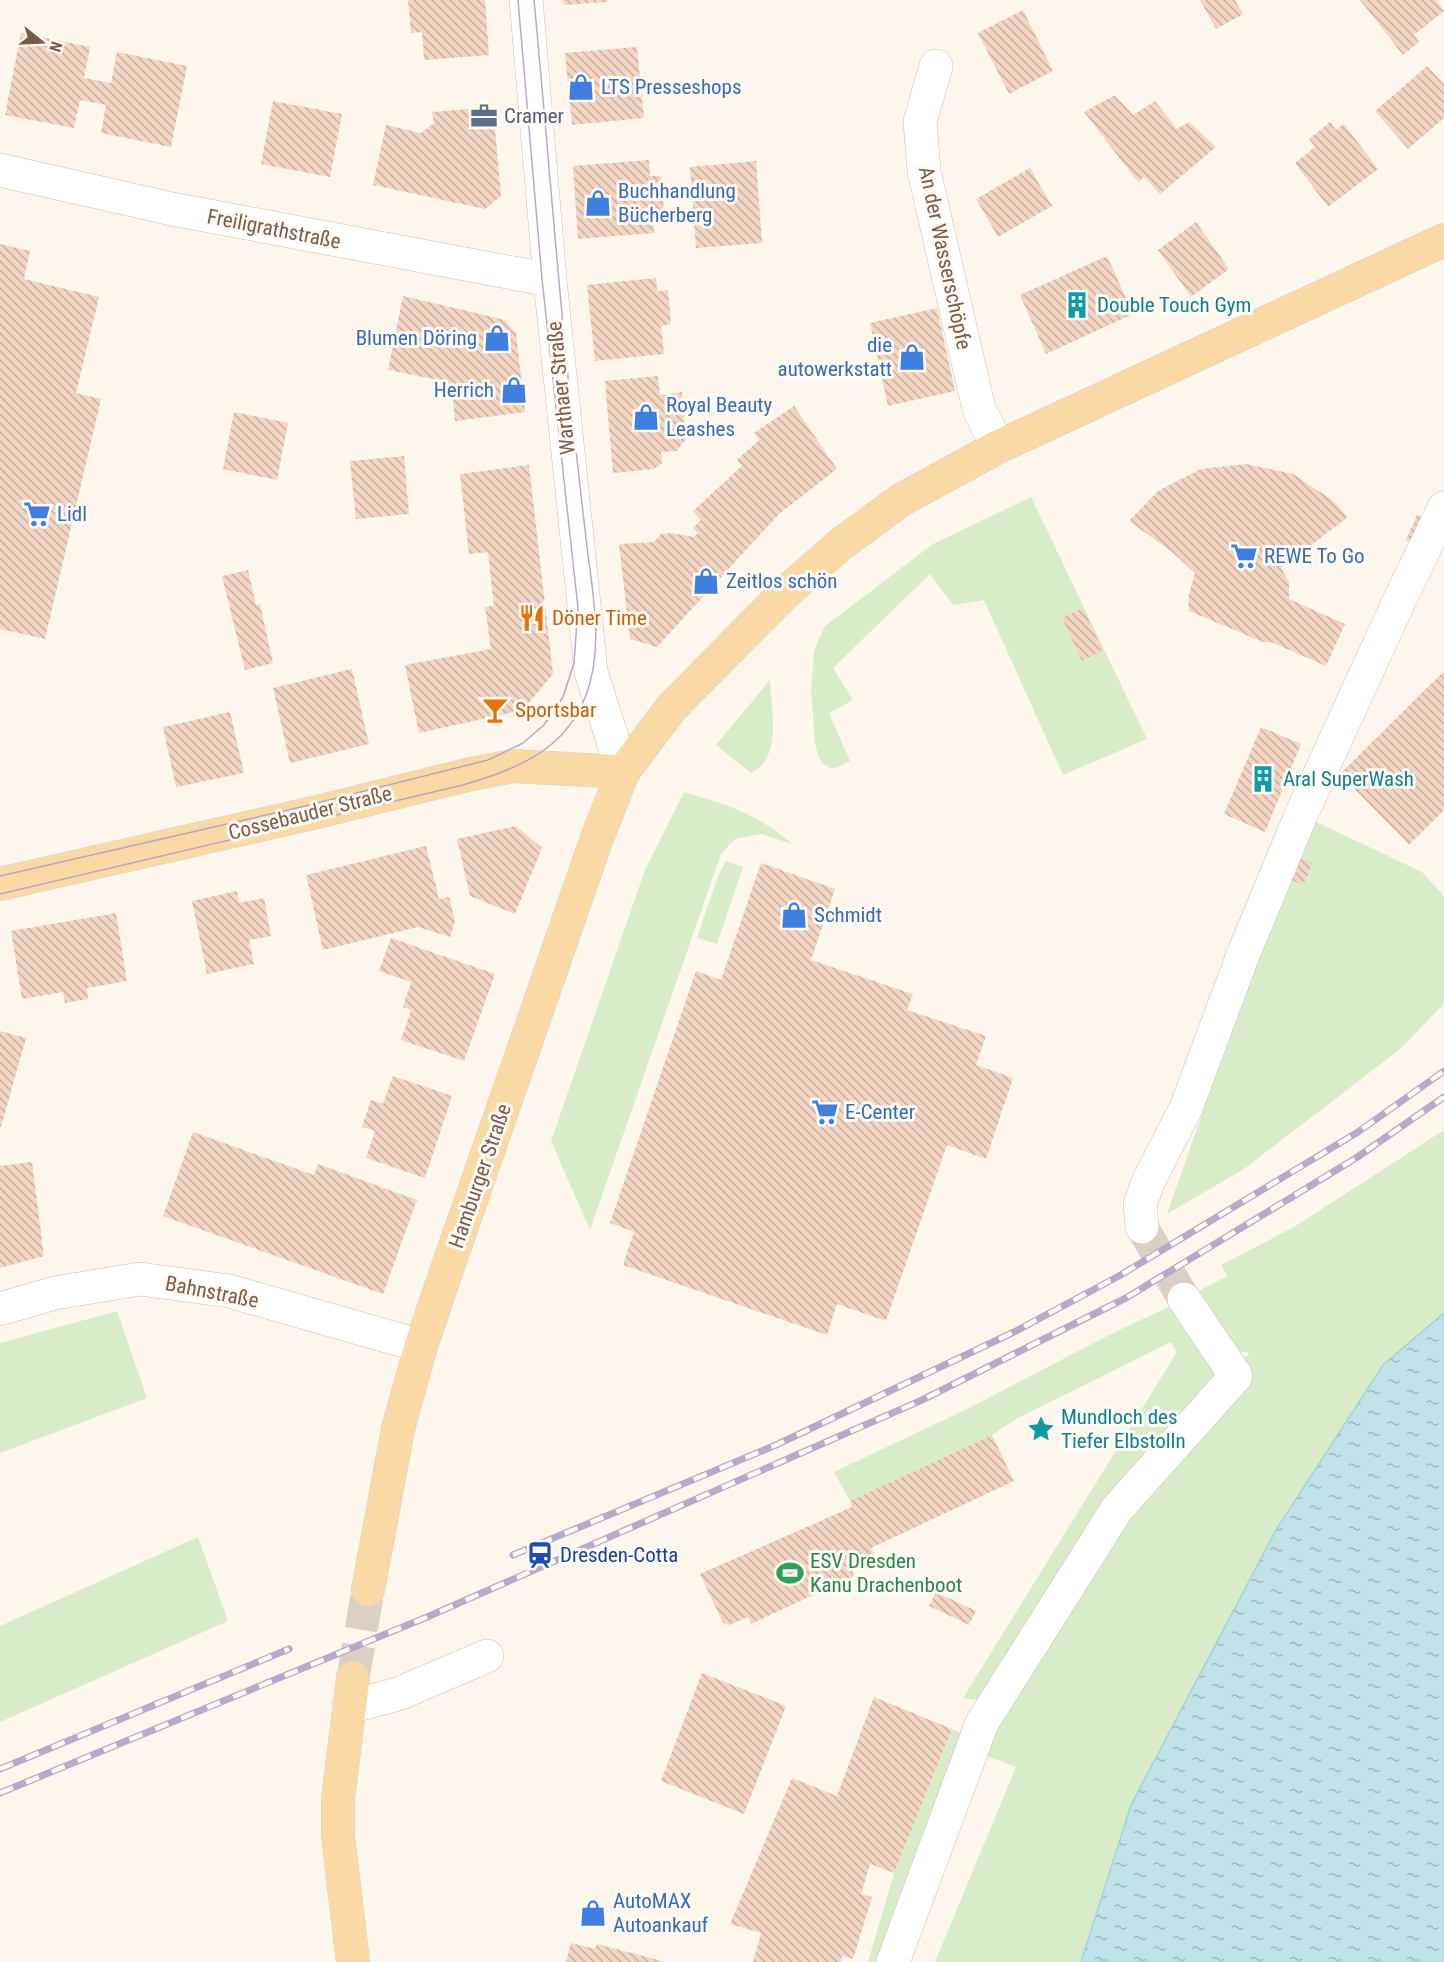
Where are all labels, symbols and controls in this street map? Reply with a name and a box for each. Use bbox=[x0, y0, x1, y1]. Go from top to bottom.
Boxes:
north arrow bbox=[12, 12, 72, 72]
text: N bbox=[45, 39, 66, 54]
shop icon: LTS Presseshops bbox=[566, 72, 596, 102]
place label: LTS Presseshops bbox=[601, 75, 742, 99]
office icon: Cramer bbox=[469, 101, 499, 131]
place label: Cramer bbox=[504, 104, 564, 128]
street label: An der Wasserschöpfe bbox=[914, 164, 976, 352]
place label: Buchhandlung Bücherberg bbox=[618, 179, 736, 227]
shop icon: Buchhandlung Bücherberg bbox=[583, 188, 613, 218]
street label: Freiligrathstraße bbox=[205, 204, 343, 254]
building icon: Double Touch Gym bbox=[1062, 290, 1092, 320]
place label: Double Touch Gym bbox=[1097, 293, 1251, 317]
street label: Warthaer Straße bbox=[542, 320, 580, 456]
shop icon: Blumen Döring bbox=[482, 323, 512, 353]
place label: Blumen Döring bbox=[356, 326, 477, 350]
place label: die autowerkstatt bbox=[778, 333, 892, 381]
shop icon: die autowerkstatt bbox=[897, 342, 927, 372]
shop icon: Herrich bbox=[499, 375, 529, 405]
place label: Herrich bbox=[434, 378, 494, 402]
place label: Royal Beauty Leashes bbox=[666, 393, 773, 441]
shop icon: Royal Beauty Leashes bbox=[631, 402, 661, 432]
supermarket icon: Lidl bbox=[22, 499, 52, 529]
place label: Lidl bbox=[57, 502, 87, 526]
supermarket icon: REWE To Go bbox=[1229, 541, 1259, 571]
place label: REWE To Go bbox=[1264, 544, 1365, 568]
shop icon: Zeitlos schön bbox=[691, 566, 721, 596]
place label: Zeitlos schön bbox=[726, 569, 838, 593]
restaurant icon: Döner Time bbox=[517, 603, 547, 633]
place label: Döner Time bbox=[552, 606, 647, 630]
bar icon: Sportsbar bbox=[480, 695, 510, 725]
place label: Sportsbar bbox=[515, 698, 596, 722]
building icon: Aral SuperWash bbox=[1248, 764, 1278, 794]
place label: Aral SuperWash bbox=[1283, 767, 1414, 791]
street label: Cossebauder Straße bbox=[226, 781, 394, 845]
shop icon: Schmidt bbox=[779, 900, 809, 930]
place label: Schmidt bbox=[814, 903, 882, 927]
supermarket icon: E-Center bbox=[810, 1097, 840, 1127]
place label: E-Center bbox=[845, 1100, 915, 1124]
street label: Hamburger Straße bbox=[444, 1101, 516, 1251]
street label: Bahnstraße bbox=[163, 1271, 261, 1313]
place label: Mundloch des Tiefer Elbstolln bbox=[1061, 1405, 1186, 1453]
place icon: Mundloch des Tiefer Elbstolln bbox=[1026, 1414, 1056, 1444]
station icon: Dresden-Cotta bbox=[525, 1540, 555, 1570]
place label: Dresden-Cotta bbox=[560, 1543, 678, 1567]
place label: ESV Dresden Kanu Drachenboot bbox=[810, 1549, 962, 1597]
sports icon: ESV Dresden Kanu Drachenboot bbox=[775, 1558, 805, 1588]
place label: AutoMAX Autoankauf bbox=[613, 1889, 709, 1937]
shop icon: AutoMAX Autoankauf bbox=[578, 1898, 608, 1928]

